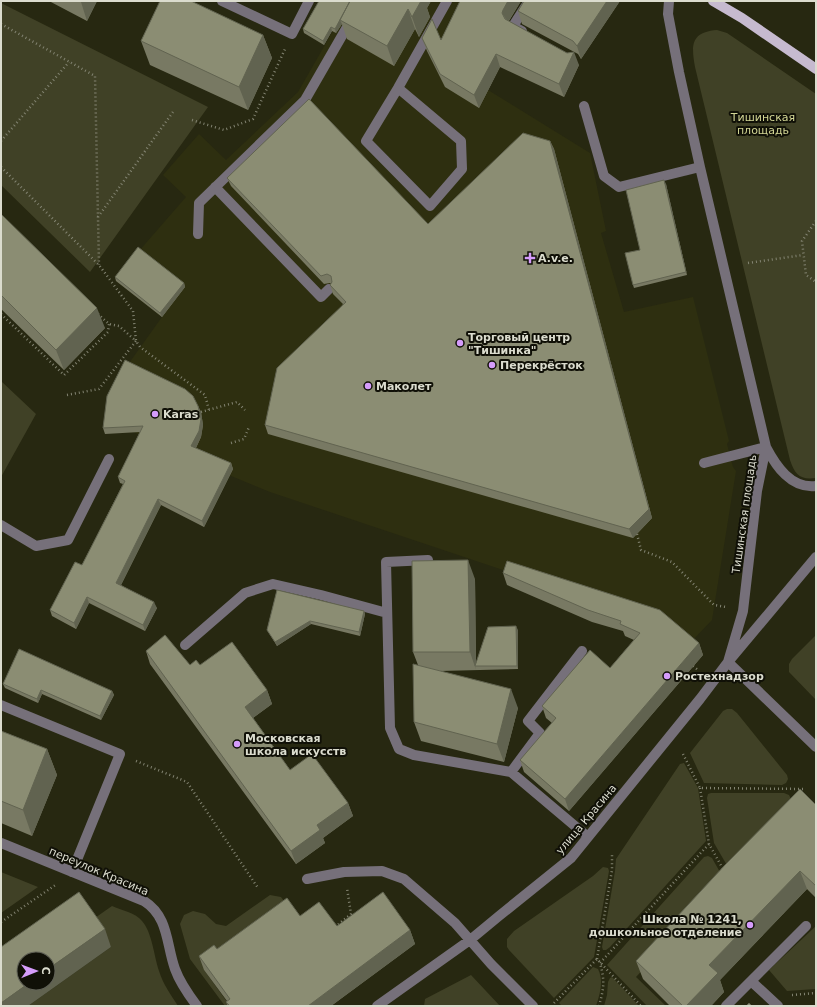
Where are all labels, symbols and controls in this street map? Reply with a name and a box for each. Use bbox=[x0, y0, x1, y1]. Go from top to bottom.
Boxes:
park label: Тишинская площадь bbox=[730, 111, 795, 137]
place label: A.v.e. bbox=[538, 252, 573, 265]
marker: A.v.e. bbox=[525, 253, 535, 263]
place label: Торговый центр "Тишинка" bbox=[468, 331, 570, 357]
marker: Торговый центр "Тишинка" bbox=[455, 338, 465, 348]
place label: Перекрёсток bbox=[500, 359, 583, 372]
marker: Перекрёсток bbox=[487, 360, 497, 370]
place label: Маколет bbox=[376, 380, 432, 393]
marker: Маколет bbox=[363, 381, 373, 391]
place label: Karas bbox=[163, 408, 199, 421]
marker: Karas bbox=[150, 409, 160, 419]
street label: Тишинская площадь bbox=[730, 454, 759, 575]
place label: Ростехнадзор bbox=[675, 670, 764, 683]
marker: Ростехнадзор bbox=[662, 671, 672, 681]
place label: Московская школа искусств bbox=[245, 732, 346, 758]
marker: Московская школа искусств bbox=[232, 739, 242, 749]
street label: улица Красина bbox=[553, 782, 619, 857]
street label: переулок Красина bbox=[47, 845, 150, 898]
place label: Школа № 1241, дошкольное отделение bbox=[589, 913, 742, 939]
marker: Школа № 1241, дошкольное отделение bbox=[745, 920, 755, 930]
north arrow bbox=[16, 951, 56, 991]
text: С bbox=[39, 967, 52, 975]

